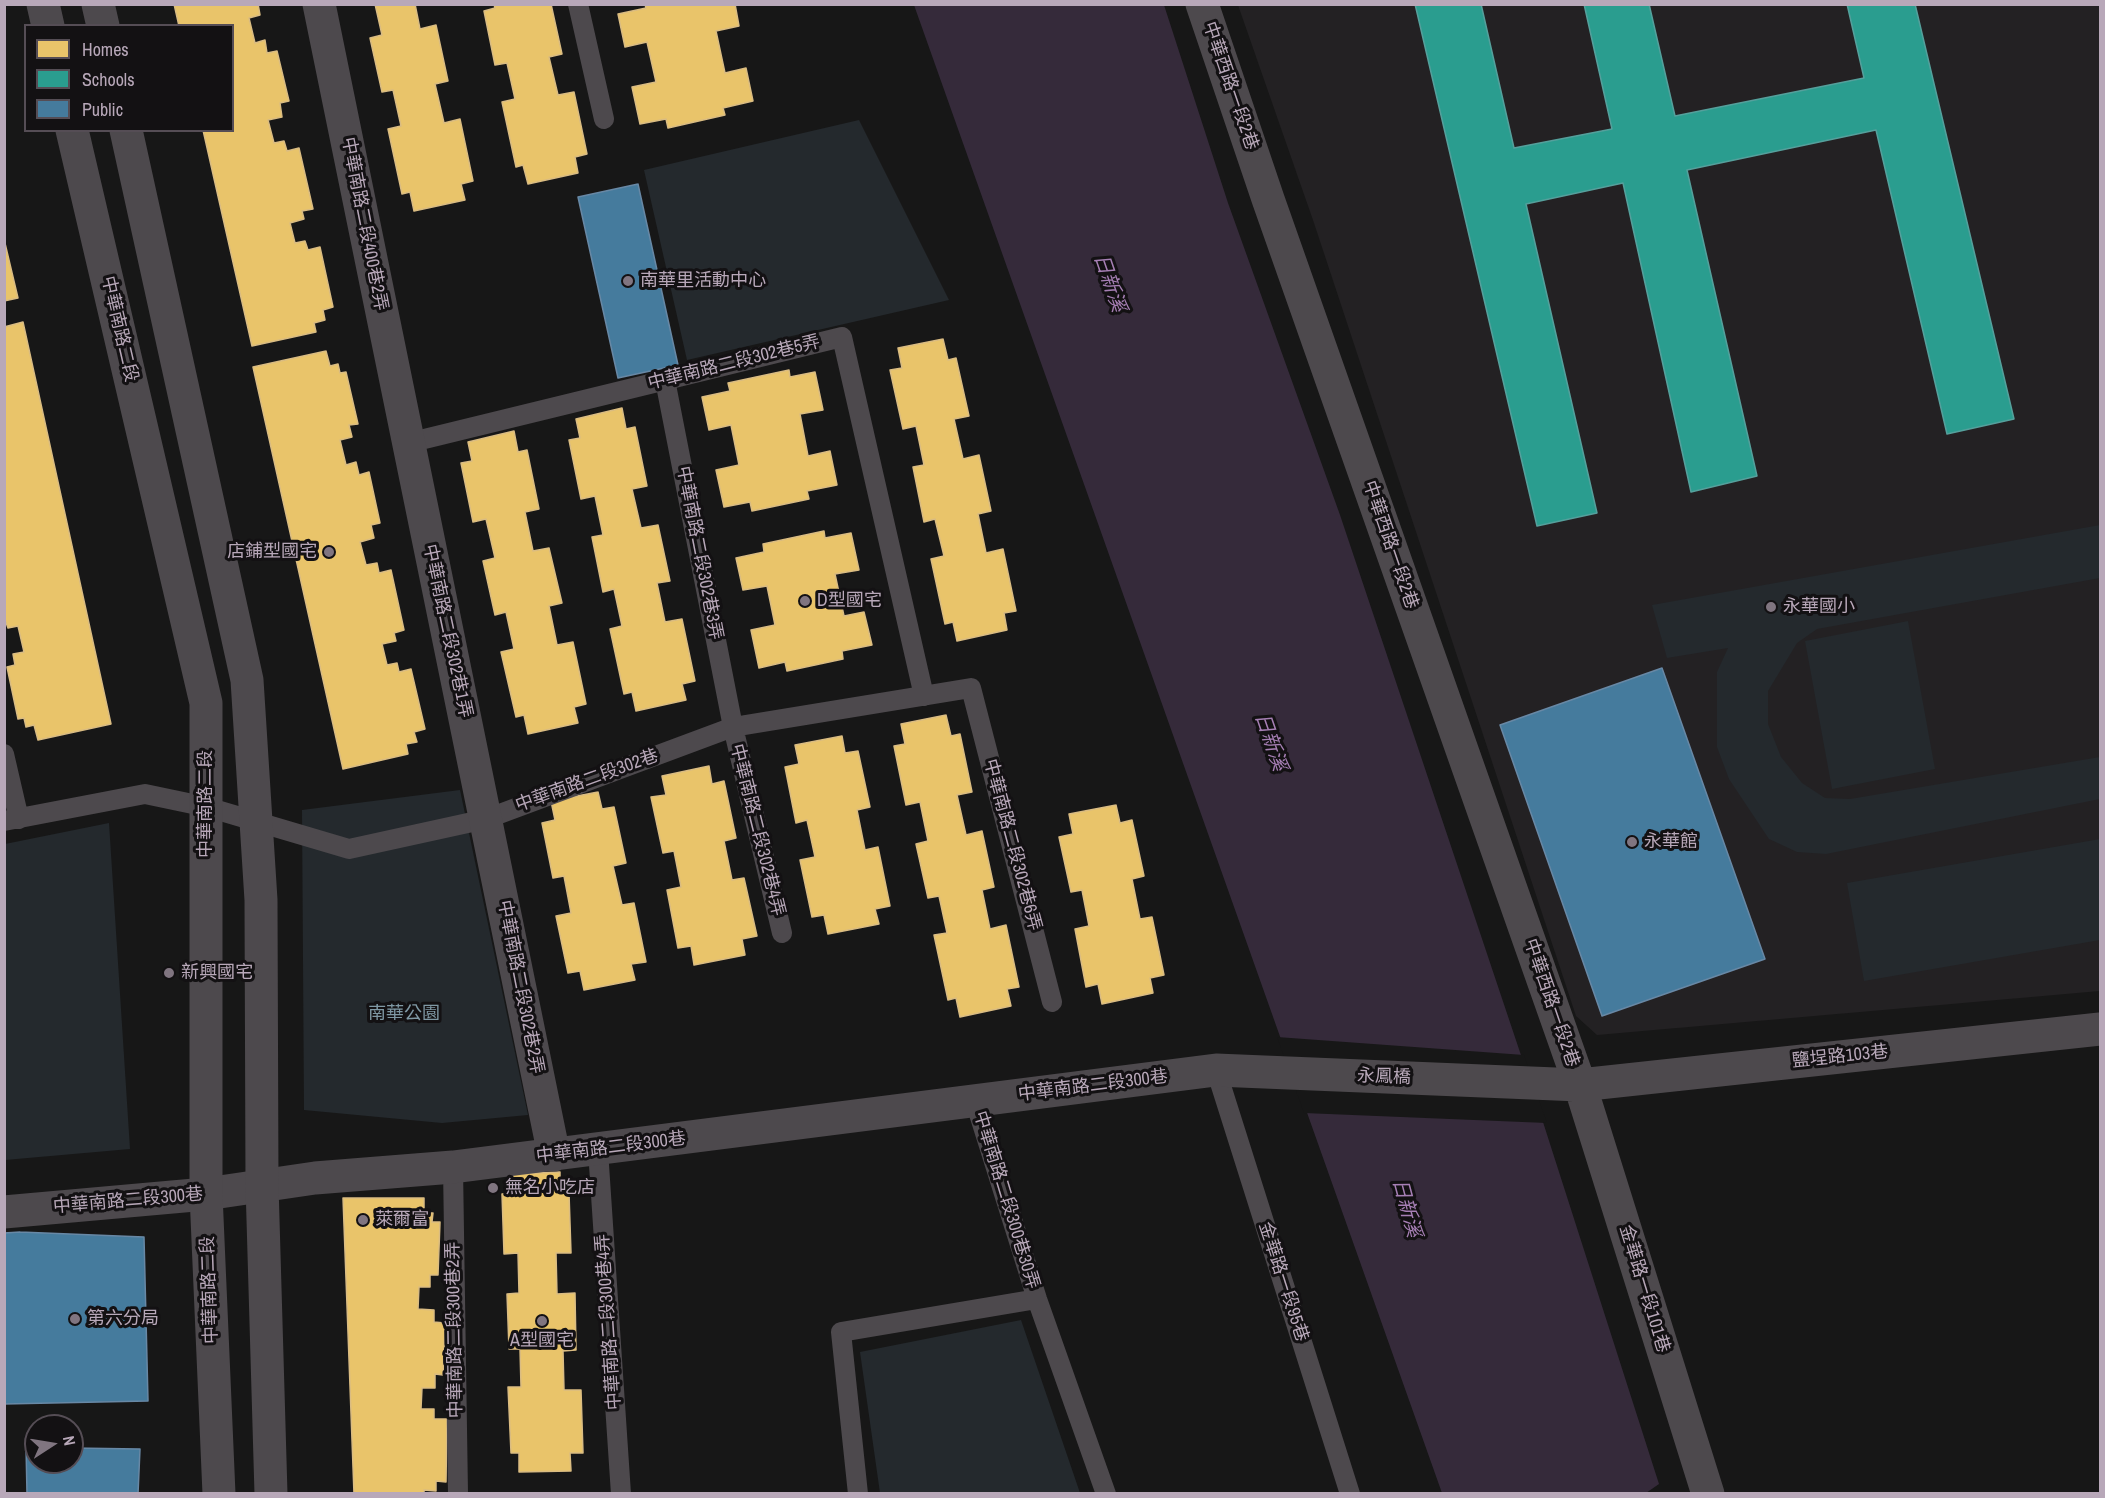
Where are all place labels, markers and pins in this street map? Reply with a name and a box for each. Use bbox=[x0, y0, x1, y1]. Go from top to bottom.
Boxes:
place label: 南華里活動中心 bbox=[640, 270, 766, 292]
marker: 南華里活動中心 bbox=[621, 274, 635, 288]
place label: 店鋪型國宅 bbox=[227, 541, 317, 563]
marker: 店鋪型國宅 bbox=[322, 545, 336, 559]
place label: D型國宅 bbox=[817, 590, 882, 612]
marker: D型國宅 bbox=[798, 594, 812, 608]
place label: 永華國小 bbox=[1783, 596, 1855, 618]
marker: 永華國小 bbox=[1764, 600, 1778, 614]
place label: 永華館 bbox=[1644, 831, 1698, 853]
marker: 永華館 bbox=[1625, 835, 1639, 849]
place label: 新興國宅 bbox=[181, 962, 253, 984]
marker: 新興國宅 bbox=[162, 966, 176, 980]
place label: 無名小吃店 bbox=[505, 1177, 595, 1199]
marker: 無名小吃店 bbox=[486, 1181, 500, 1195]
place label: 萊爾富 bbox=[375, 1209, 429, 1231]
marker: 萊爾富 bbox=[356, 1213, 370, 1227]
place label: 第六分局 bbox=[87, 1308, 159, 1330]
marker: 第六分局 bbox=[68, 1312, 82, 1326]
marker: A型國宅 bbox=[535, 1314, 549, 1328]
place label: A型國宅 bbox=[510, 1330, 574, 1352]

